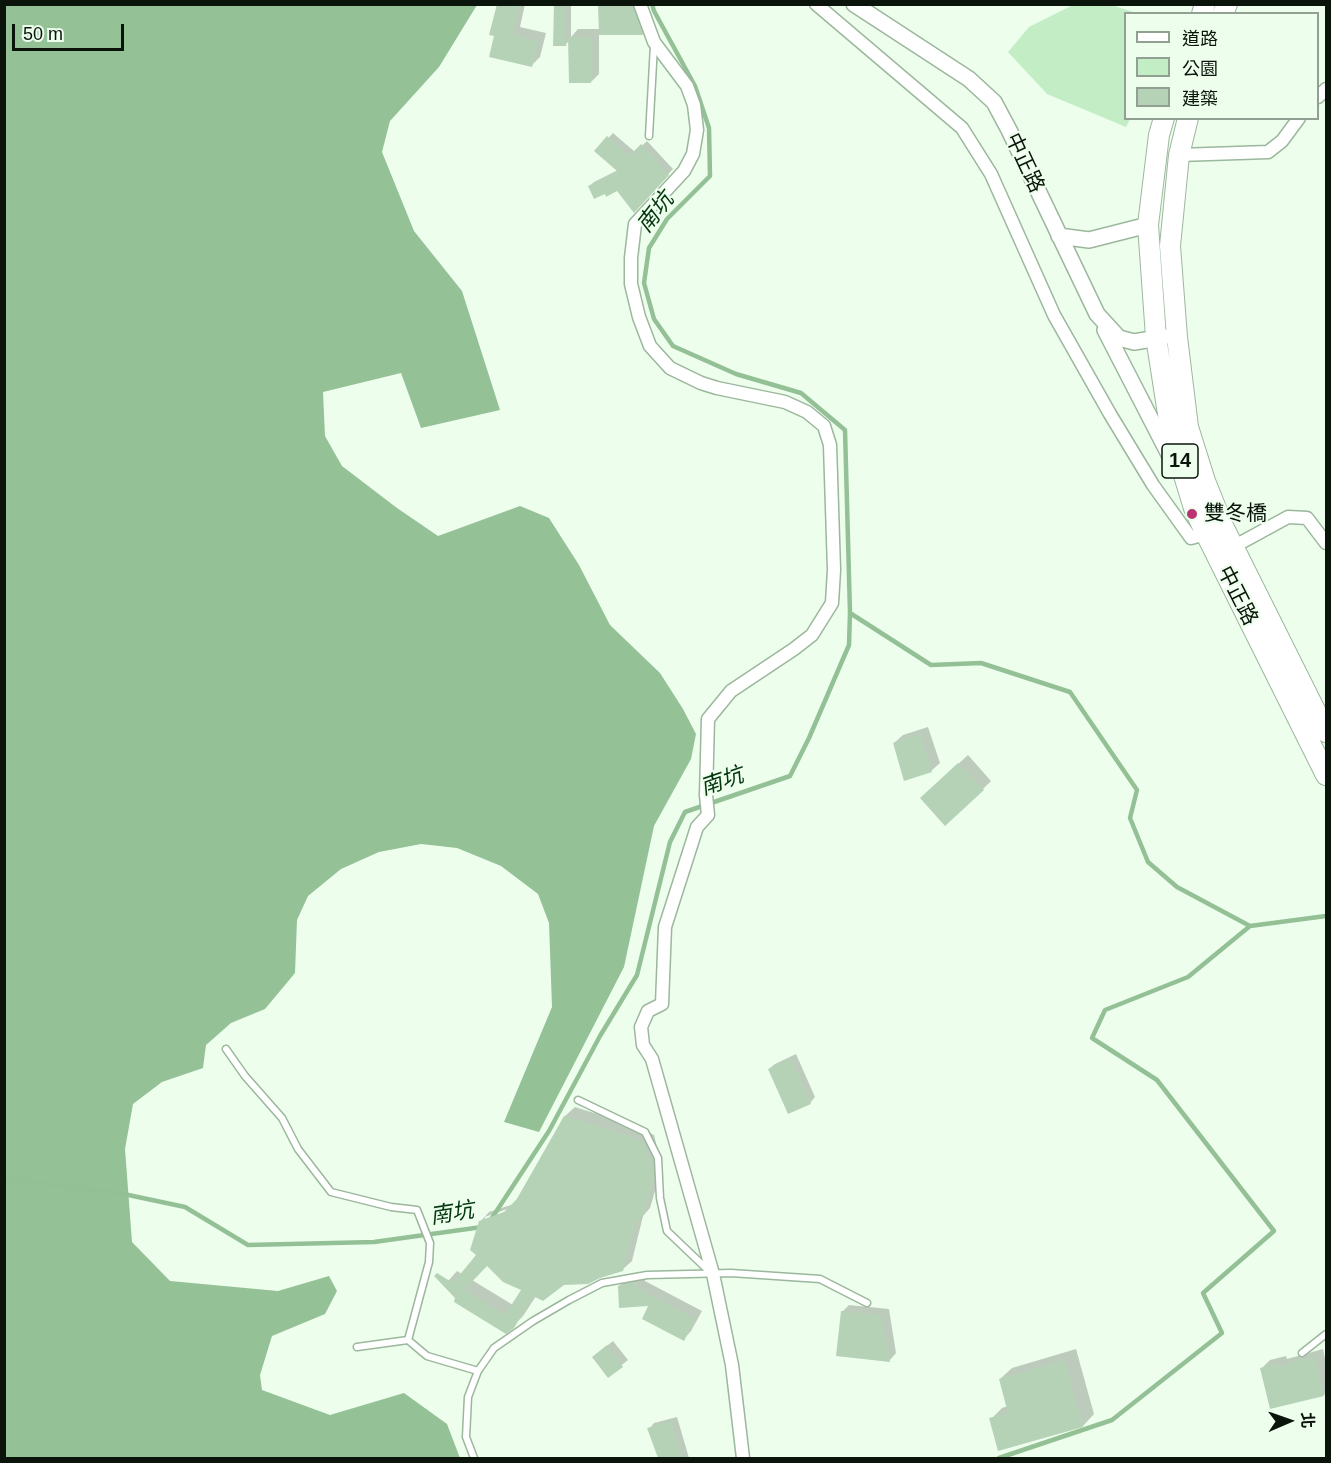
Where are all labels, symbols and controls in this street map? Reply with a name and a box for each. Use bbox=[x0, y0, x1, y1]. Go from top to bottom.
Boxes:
scale bar bbox=[15, 12, 128, 50]
legend bbox=[1124, 12, 1319, 120]
text: 50 m bbox=[23, 24, 63, 44]
text: 道路 bbox=[1182, 29, 1218, 49]
text: 公園 bbox=[1182, 59, 1218, 79]
text: 建築 bbox=[1182, 89, 1218, 109]
street label: 中正路 bbox=[999, 129, 1049, 197]
water label: 南坑 bbox=[632, 188, 680, 238]
road number: 14 bbox=[1162, 444, 1198, 478]
place label: 雙冬橋 bbox=[1204, 501, 1267, 527]
marker: 雙冬橋 bbox=[1185, 507, 1199, 521]
street label: 中正路 bbox=[1211, 562, 1263, 630]
water label: 南坑 bbox=[697, 762, 747, 802]
water label: 南坑 bbox=[428, 1198, 476, 1230]
north arrow bbox=[1259, 1391, 1319, 1451]
text: 北 bbox=[1299, 1412, 1316, 1429]

